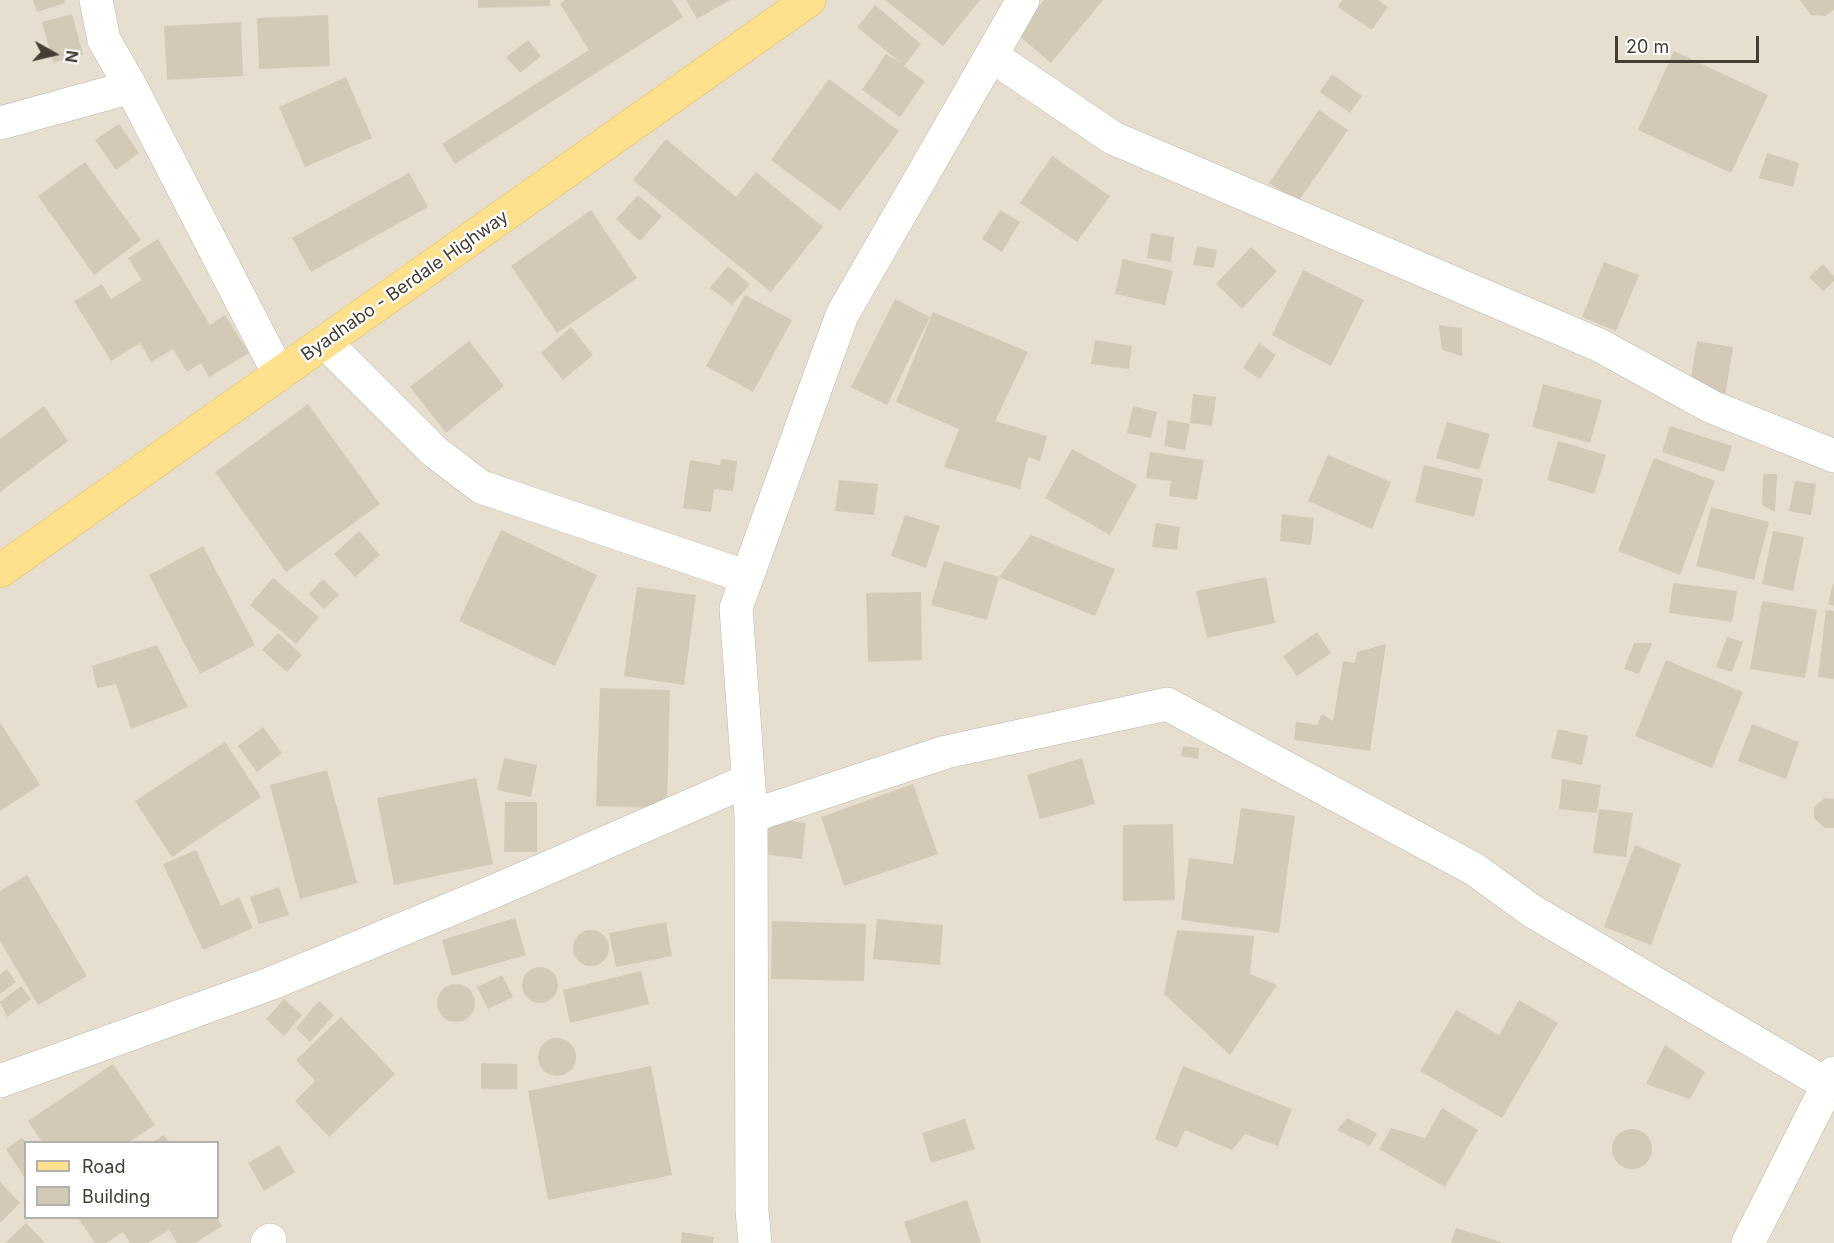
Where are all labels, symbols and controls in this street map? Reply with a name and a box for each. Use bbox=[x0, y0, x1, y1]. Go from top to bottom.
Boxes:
north arrow bbox=[24, 24, 84, 84]
scale bar bbox=[1618, 24, 1762, 62]
text: 20 m bbox=[1626, 36, 1669, 57]
text: N bbox=[61, 49, 83, 64]
street label: Byadhabo - Berdale Highway bbox=[297, 206, 513, 366]
legend bbox=[24, 1141, 219, 1219]
text: Road bbox=[82, 1156, 125, 1177]
text: Building bbox=[82, 1186, 150, 1207]

